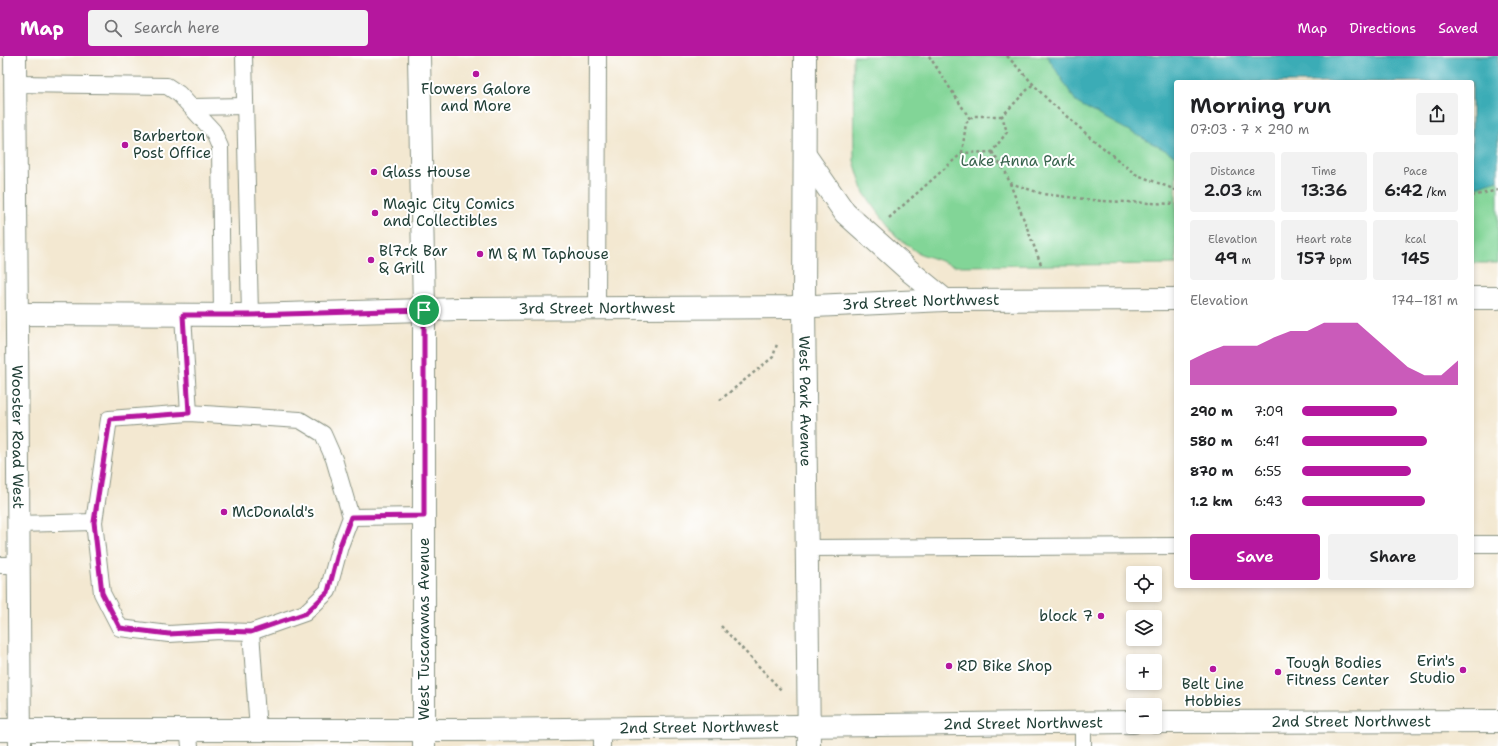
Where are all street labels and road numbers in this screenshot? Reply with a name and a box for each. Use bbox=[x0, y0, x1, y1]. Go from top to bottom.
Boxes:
street label: 3rd Street Northwest bbox=[842, 290, 1000, 315]
street label: 3rd Street Northwest bbox=[518, 298, 676, 319]
street label: West Park Avenue bbox=[794, 335, 816, 467]
street label: Wooster Road West bbox=[7, 365, 28, 509]
street label: West Tuscarawas Avenue bbox=[414, 537, 434, 721]
street label: 2nd Street Northwest bbox=[1271, 711, 1431, 732]
street label: 2nd Street Northwest bbox=[943, 712, 1103, 734]
street label: 2nd Street Northwest bbox=[619, 716, 779, 738]

